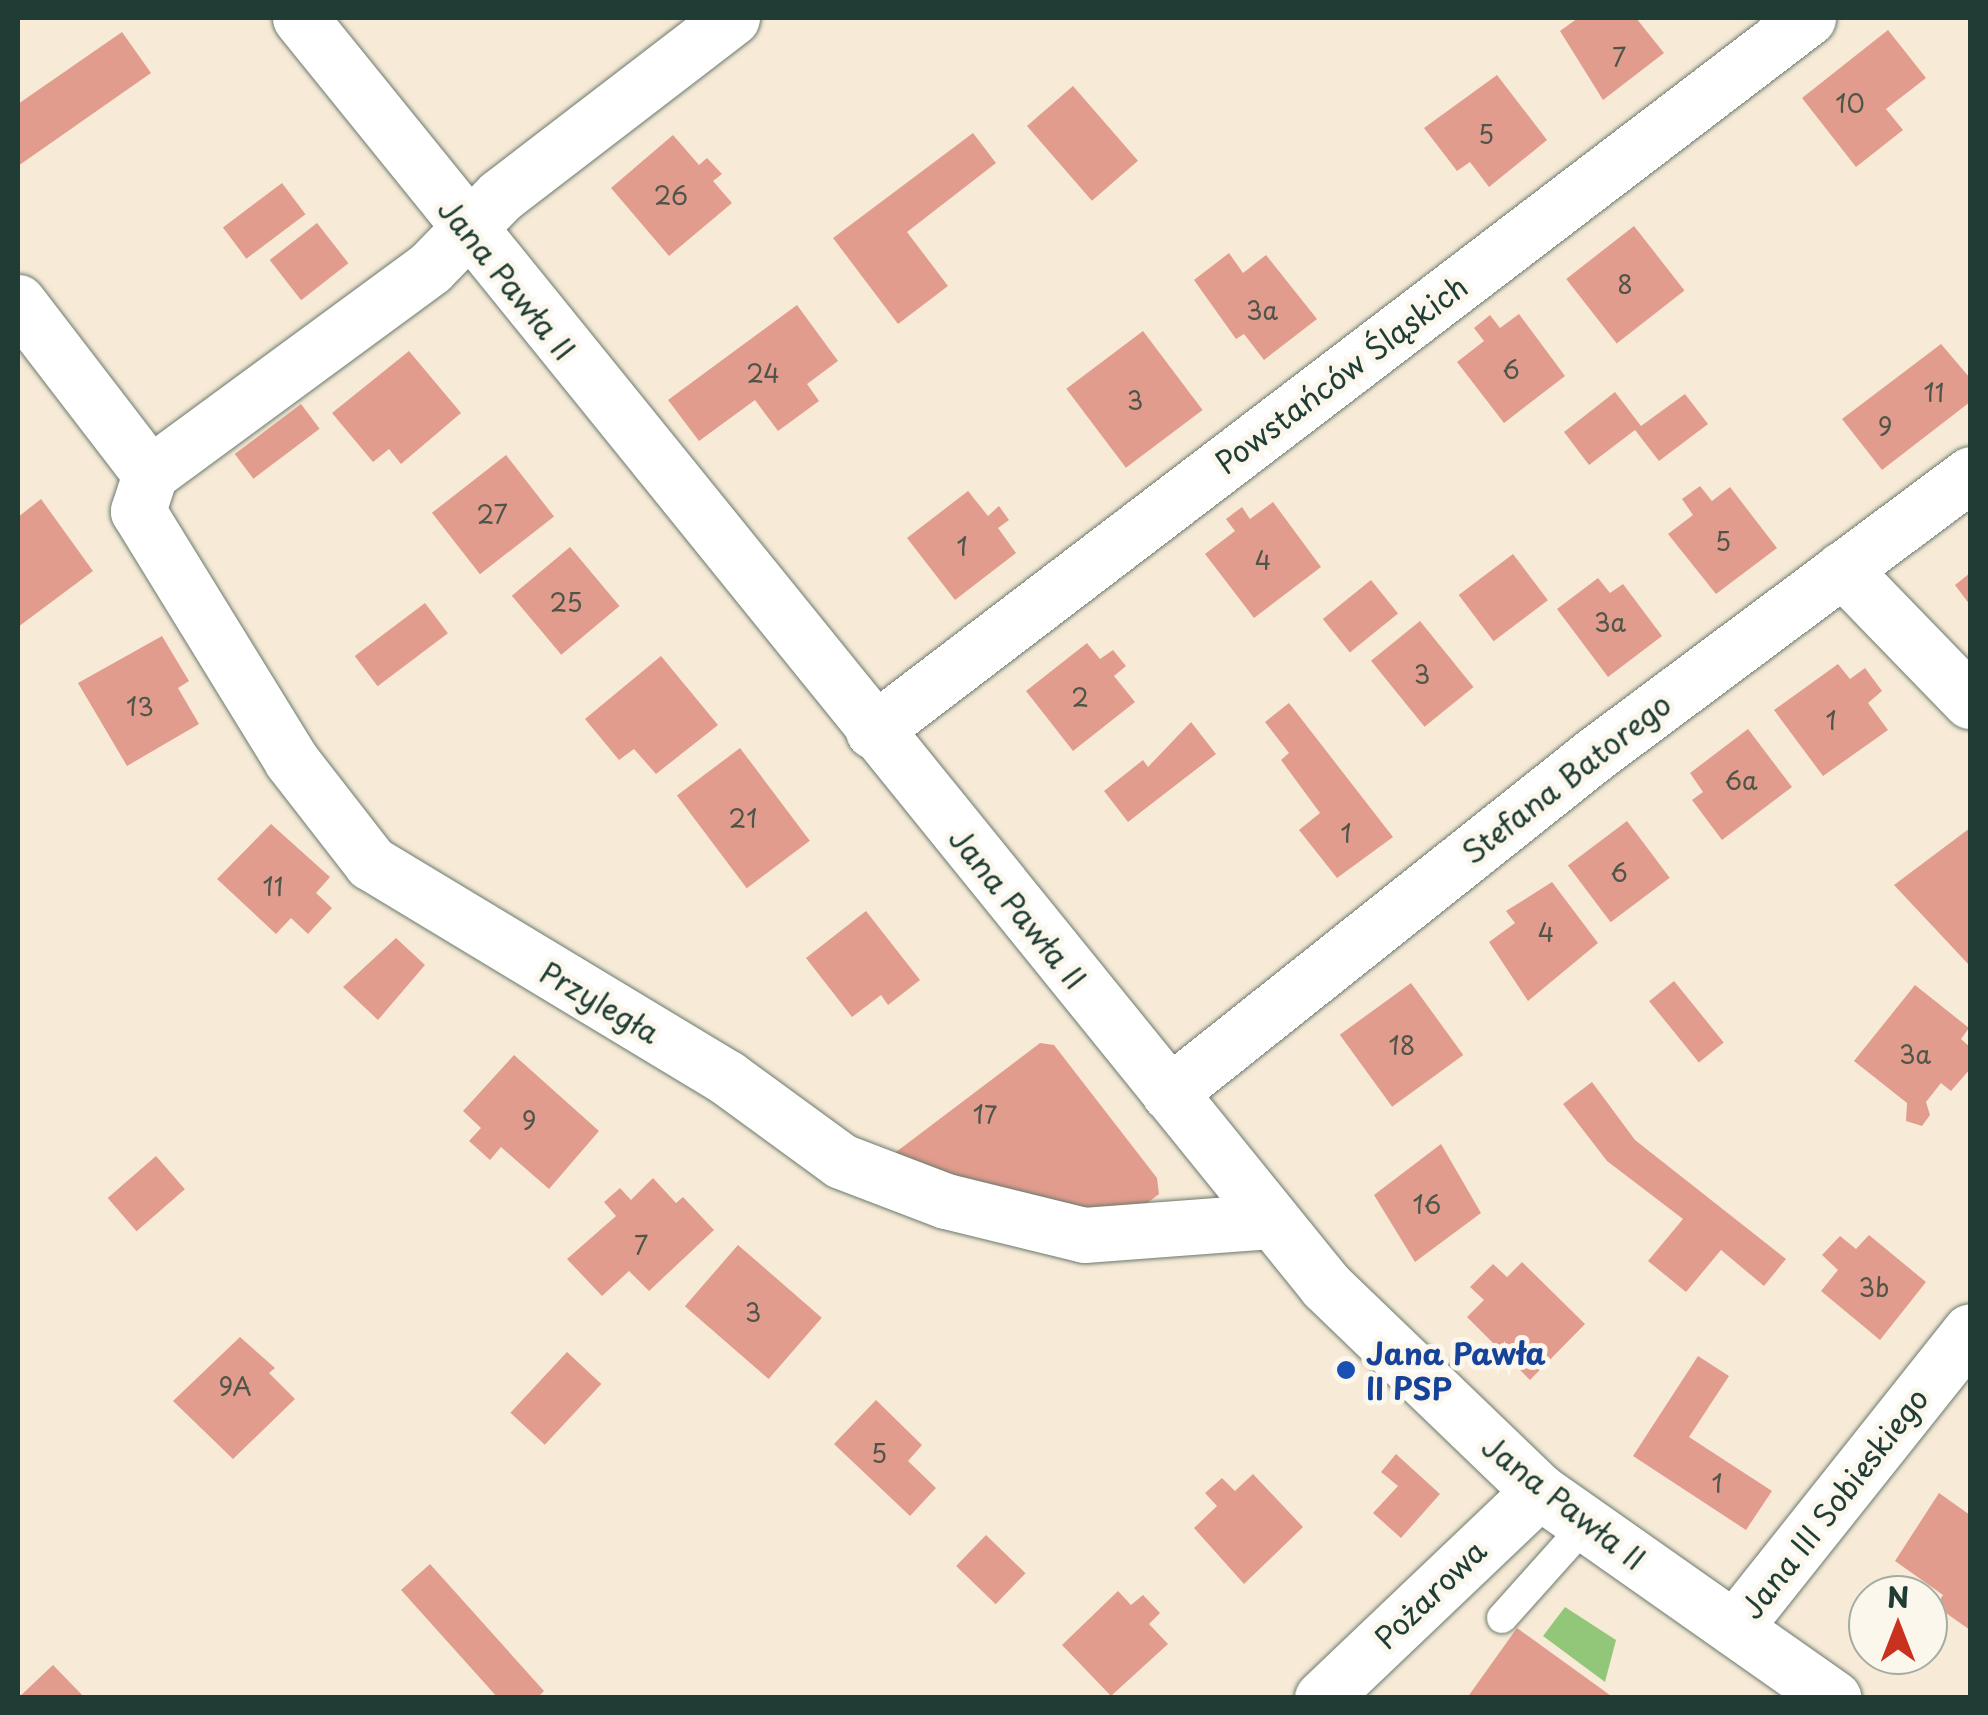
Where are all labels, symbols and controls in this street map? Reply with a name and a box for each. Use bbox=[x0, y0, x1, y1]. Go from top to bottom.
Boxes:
house number: 7 bbox=[1612, 42, 1626, 72]
house number: 10 bbox=[1835, 88, 1865, 118]
house number: 5 bbox=[1478, 119, 1494, 149]
house number: 26 bbox=[654, 180, 688, 210]
street label: Jana Pawła II bbox=[431, 191, 583, 367]
street label: Powstańców Śląskich bbox=[1208, 268, 1474, 480]
house number: 8 bbox=[1617, 269, 1633, 299]
house number: 3a bbox=[1246, 295, 1278, 325]
house number: 6 bbox=[1502, 354, 1520, 384]
house number: 24 bbox=[746, 358, 780, 388]
house number: 11 bbox=[1924, 377, 1944, 407]
house number: 3 bbox=[1127, 385, 1143, 415]
house number: 9 bbox=[1878, 411, 1892, 441]
house number: 27 bbox=[476, 499, 508, 529]
house number: 5 bbox=[1715, 526, 1731, 556]
house number: 1 bbox=[956, 531, 968, 561]
house number: 4 bbox=[1255, 545, 1271, 575]
house number: 25 bbox=[549, 587, 583, 617]
house number: 3a bbox=[1594, 607, 1626, 637]
house number: 3 bbox=[1414, 659, 1430, 689]
house number: 2 bbox=[1071, 682, 1089, 712]
street label: Stefana Batorego bbox=[1455, 686, 1677, 870]
house number: 13 bbox=[126, 691, 154, 721]
house number: 1 bbox=[1825, 705, 1837, 735]
house number: 6a bbox=[1724, 765, 1758, 795]
house number: 21 bbox=[729, 803, 757, 833]
house number: 1 bbox=[1340, 818, 1352, 848]
street label: Jana Pawła II bbox=[942, 820, 1094, 996]
house number: 6 bbox=[1610, 857, 1628, 887]
house number: 11 bbox=[263, 871, 283, 901]
house number: 4 bbox=[1538, 917, 1554, 947]
street label: Przyległa bbox=[534, 954, 666, 1050]
house number: 18 bbox=[1389, 1030, 1415, 1060]
house number: 3a bbox=[1899, 1039, 1931, 1069]
house number: 17 bbox=[973, 1099, 997, 1129]
house number: 9 bbox=[522, 1105, 536, 1135]
house number: 16 bbox=[1413, 1189, 1441, 1219]
house number: 7 bbox=[634, 1230, 648, 1260]
house number: 3b bbox=[1859, 1272, 1889, 1302]
house number: 3 bbox=[745, 1297, 761, 1327]
place label: Jana Pawła II PSP bbox=[1366, 1335, 1546, 1406]
marker: Jana Pawła II PSP bbox=[1335, 1359, 1357, 1381]
house number: 9A bbox=[218, 1371, 252, 1401]
street label: Jana III Sobieskiego bbox=[1732, 1380, 1936, 1626]
street label: Jana Pawła II bbox=[1476, 1427, 1652, 1577]
house number: 5 bbox=[871, 1438, 887, 1468]
house number: 1 bbox=[1711, 1468, 1723, 1498]
street label: Pożarowa bbox=[1367, 1532, 1493, 1656]
north arrow bbox=[1848, 1575, 1948, 1675]
text: N bbox=[1887, 1575, 1909, 1618]

